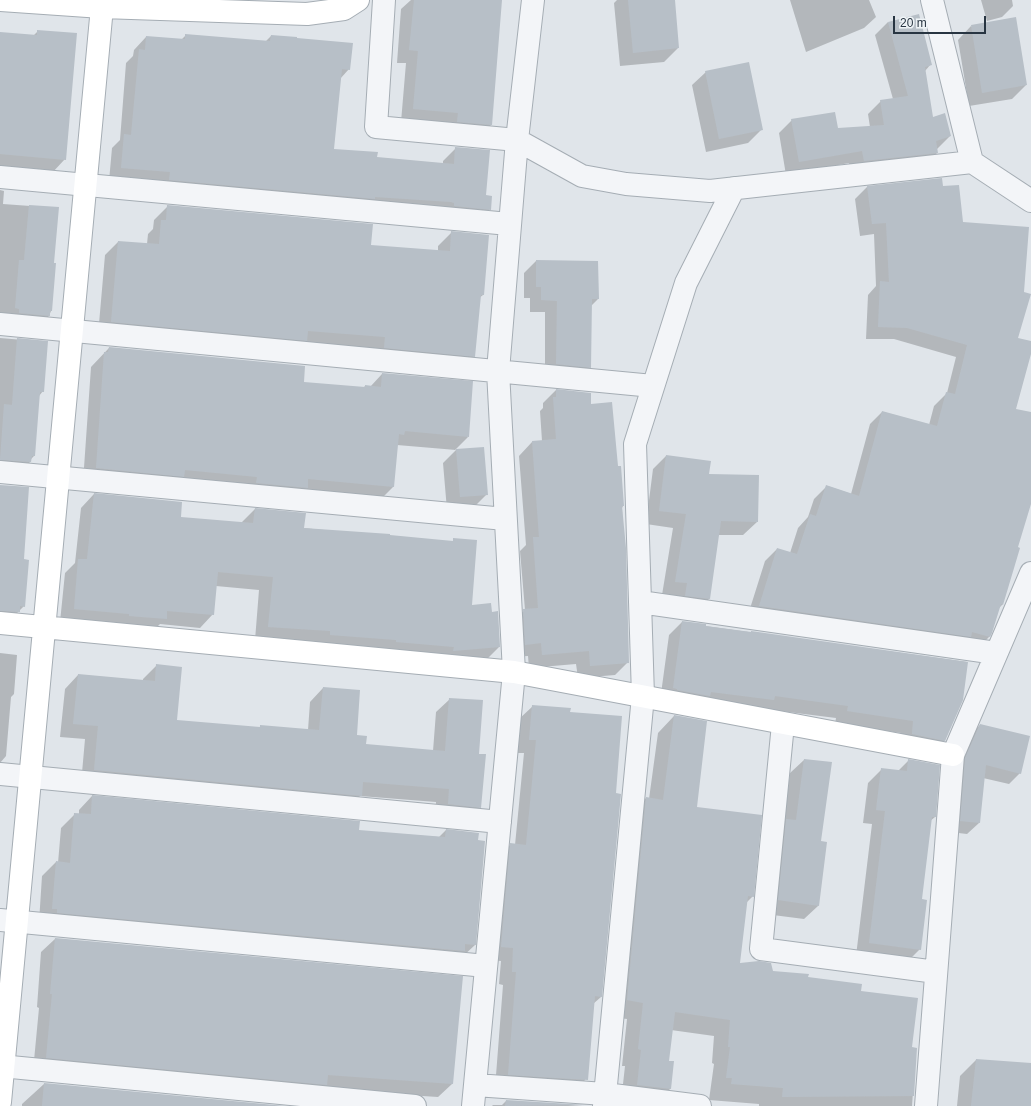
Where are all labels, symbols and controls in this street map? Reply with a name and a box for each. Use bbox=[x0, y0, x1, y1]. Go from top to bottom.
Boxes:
scale bar bbox=[895, 8, 988, 34]
text: 20 m bbox=[900, 16, 927, 30]

